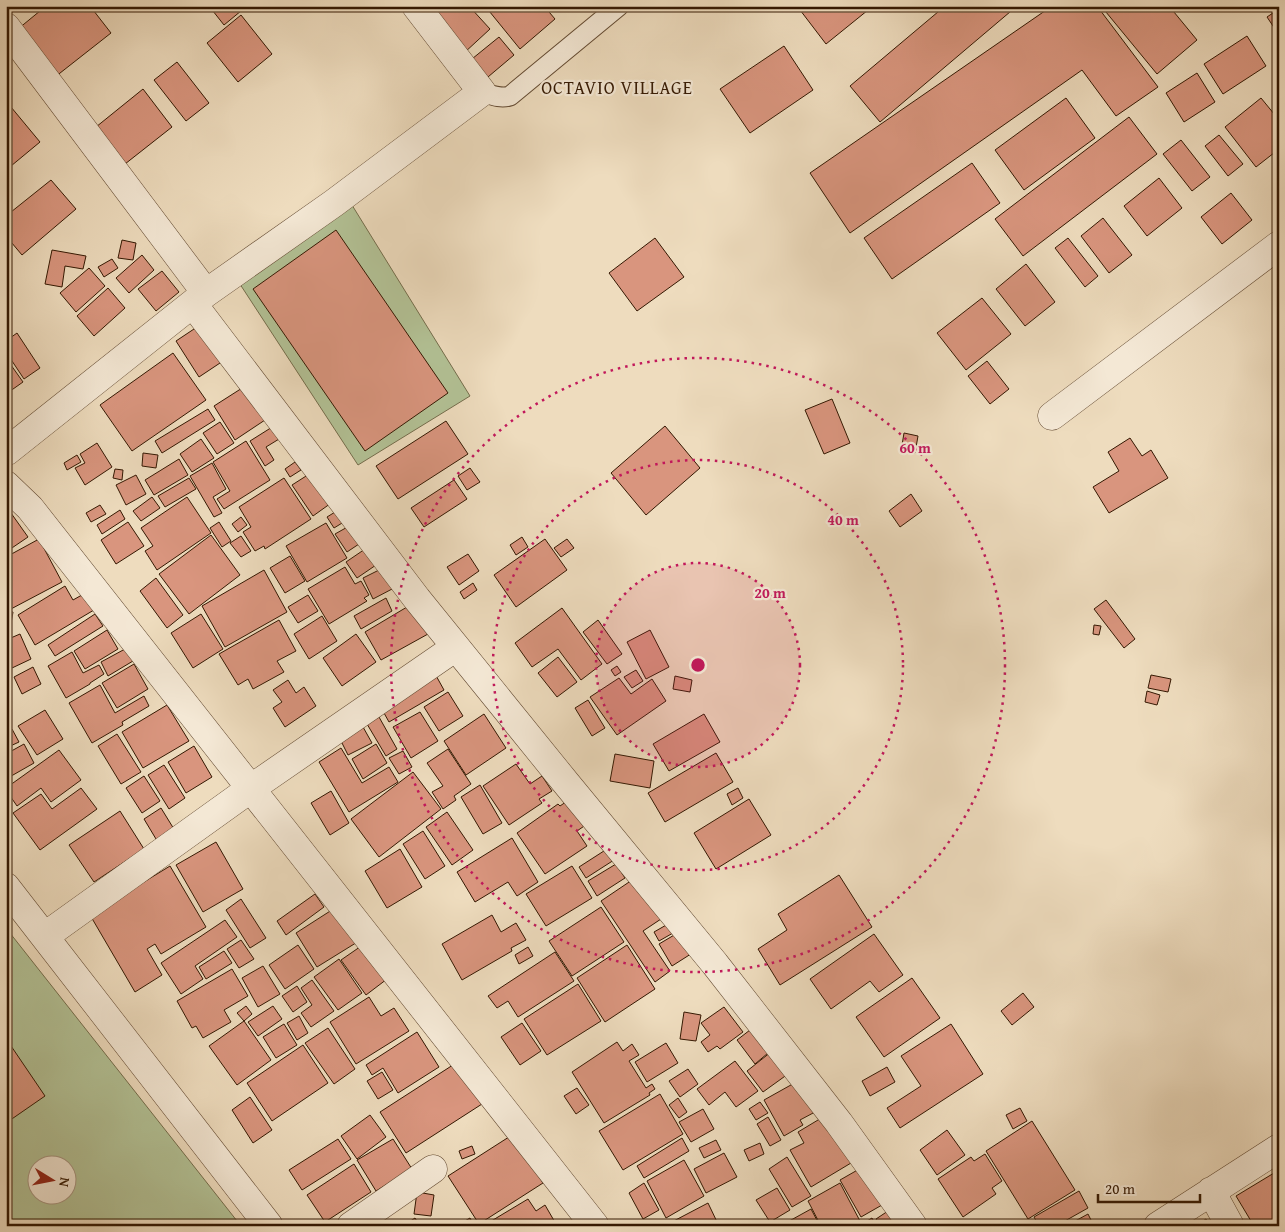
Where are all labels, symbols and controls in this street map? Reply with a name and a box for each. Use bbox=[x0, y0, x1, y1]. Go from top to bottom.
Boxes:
district label: OCTAVIO VILLAGE bbox=[541, 74, 693, 101]
text: 60 m bbox=[899, 437, 931, 458]
text: 40 m bbox=[827, 509, 859, 530]
text: 20 m bbox=[754, 582, 786, 603]
centre of rings bbox=[689, 656, 707, 674]
north arrow bbox=[28, 1154, 78, 1204]
scale bar bbox=[1098, 1172, 1200, 1204]
text: N bbox=[54, 1176, 75, 1189]
text: 20 m bbox=[1105, 1178, 1136, 1199]

